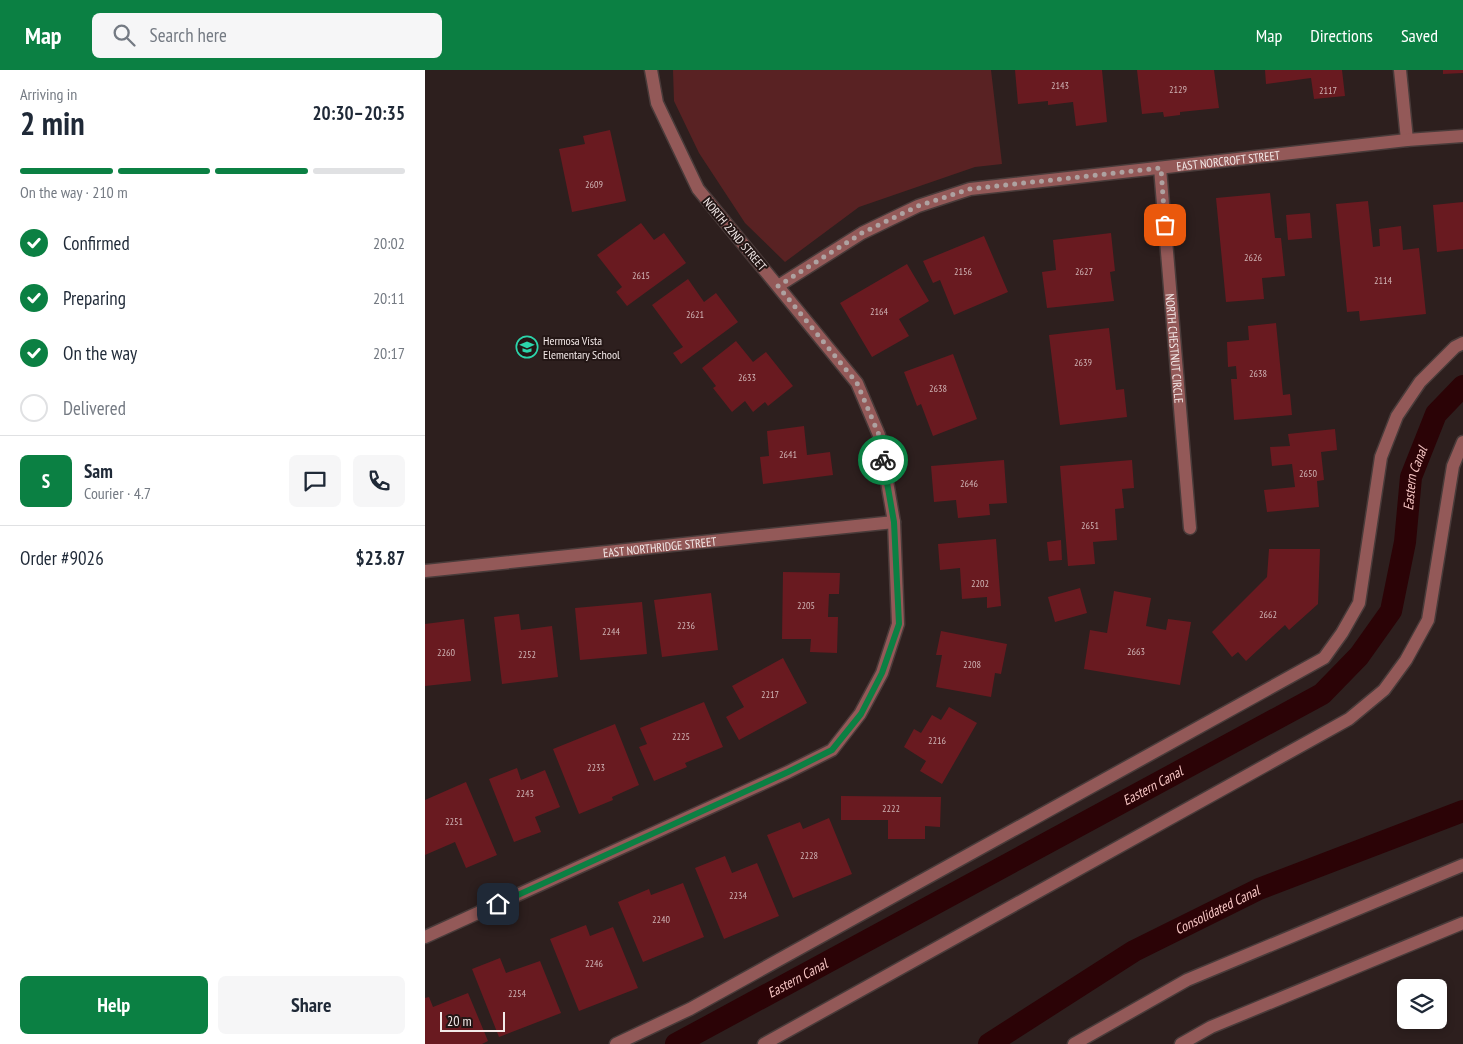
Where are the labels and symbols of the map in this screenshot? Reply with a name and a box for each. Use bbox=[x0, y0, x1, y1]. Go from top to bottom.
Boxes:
house number: 2143 bbox=[1051, 79, 1069, 92]
house number: 2129 bbox=[1169, 83, 1187, 96]
house number: 2117 bbox=[1319, 84, 1337, 97]
street label: EAST NORCROFT STREET bbox=[1176, 147, 1281, 173]
house number: 2609 bbox=[585, 178, 603, 191]
street label: NORTH 22ND STREET bbox=[700, 194, 770, 274]
pin bbox=[1144, 204, 1186, 246]
house number: 2626 bbox=[1244, 251, 1263, 264]
house number: 2156 bbox=[954, 265, 973, 278]
house number: 2627 bbox=[1075, 265, 1093, 278]
house number: 2615 bbox=[632, 269, 650, 282]
house number: 2114 bbox=[1374, 274, 1393, 287]
street label: NORTH CHESTNUT CIRCLE bbox=[1163, 293, 1187, 404]
house number: 2164 bbox=[870, 305, 889, 318]
house number: 2621 bbox=[686, 308, 704, 321]
place label: Hermosa Vista Elementary School bbox=[543, 333, 620, 362]
school or university icon: Hermosa Vista Elementary School bbox=[515, 335, 539, 359]
house number: 2639 bbox=[1074, 356, 1092, 369]
house number: 2638 bbox=[1249, 367, 1267, 380]
house number: 2633 bbox=[738, 371, 756, 384]
house number: 2638 bbox=[929, 382, 947, 395]
courier bbox=[858, 435, 908, 485]
water label: Eastern Canal bbox=[1399, 442, 1432, 511]
house number: 2641 bbox=[779, 448, 797, 461]
house number: 2650 bbox=[1299, 467, 1318, 480]
house number: 2646 bbox=[960, 477, 979, 490]
house number: 2651 bbox=[1081, 519, 1099, 532]
street label: EAST NORTHRIDGE STREET bbox=[602, 533, 718, 560]
house number: 2202 bbox=[971, 577, 989, 590]
house number: 2205 bbox=[797, 599, 815, 612]
house number: 2662 bbox=[1259, 608, 1277, 621]
house number: 2236 bbox=[677, 619, 696, 632]
house number: 2244 bbox=[602, 625, 621, 638]
house number: 2663 bbox=[1127, 645, 1145, 658]
house number: 2260 bbox=[437, 646, 456, 659]
house number: 2252 bbox=[518, 648, 536, 661]
house number: 2208 bbox=[963, 658, 981, 671]
house number: 2217 bbox=[761, 688, 779, 701]
house number: 2225 bbox=[672, 730, 690, 743]
house number: 2216 bbox=[928, 734, 947, 747]
house number: 2233 bbox=[587, 761, 605, 774]
water label: Eastern Canal bbox=[1119, 761, 1187, 809]
house number: 2243 bbox=[516, 787, 534, 800]
house number: 2222 bbox=[882, 802, 900, 815]
house number: 2251 bbox=[445, 815, 463, 828]
house number: 2228 bbox=[800, 849, 818, 862]
water label: Consolidated Canal bbox=[1172, 880, 1264, 938]
pin bbox=[477, 883, 519, 925]
house number: 2234 bbox=[729, 889, 748, 902]
house number: 2240 bbox=[652, 913, 671, 926]
water label: Eastern Canal bbox=[764, 954, 832, 1002]
house number: 2246 bbox=[585, 957, 604, 970]
house number: 2254 bbox=[508, 987, 527, 1000]
scale bar bbox=[440, 1009, 505, 1032]

